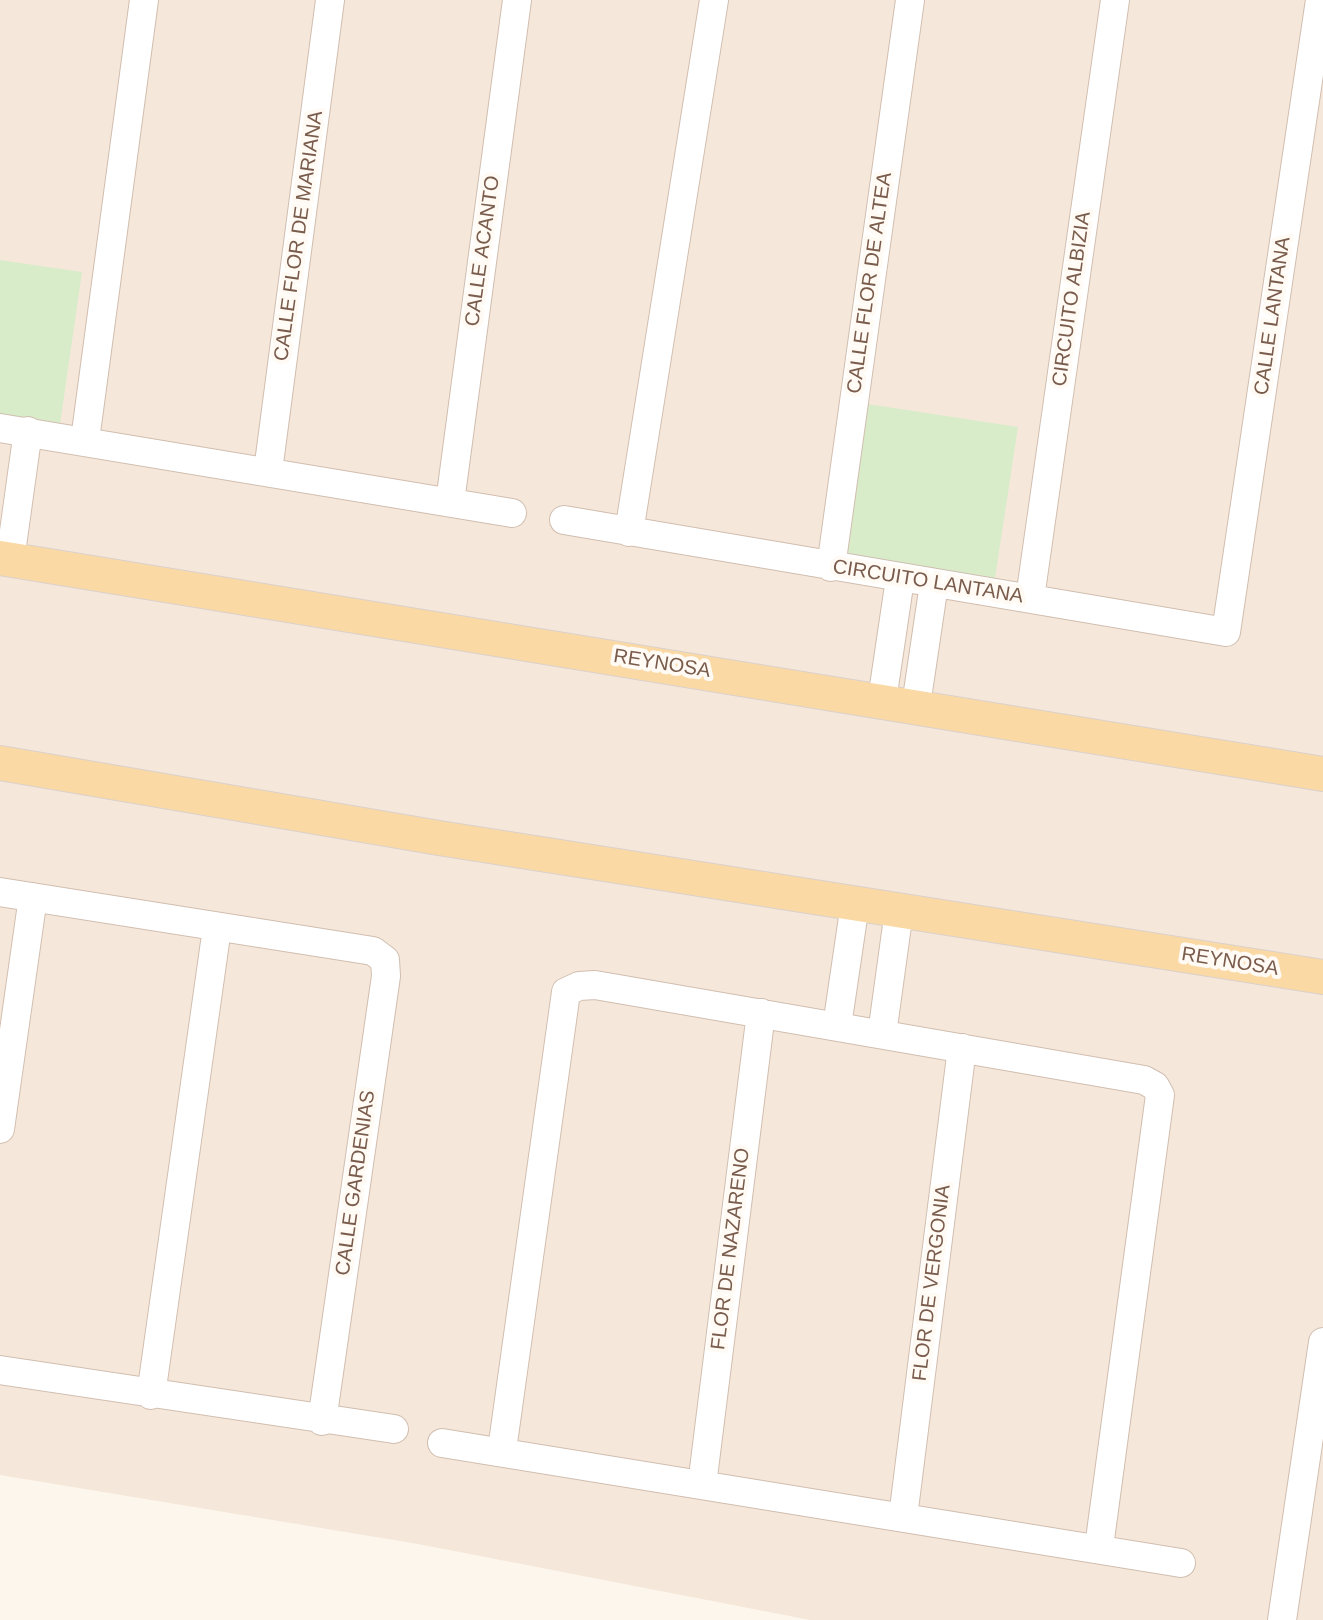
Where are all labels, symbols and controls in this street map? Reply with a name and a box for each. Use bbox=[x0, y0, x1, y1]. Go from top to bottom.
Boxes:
street label: CALLE FLOR DE MARIANA bbox=[270, 109, 328, 363]
street label: CALLE FLOR DE ALTEA bbox=[843, 171, 897, 395]
street label: CALLE ACANTO bbox=[461, 174, 505, 328]
street label: CIRCUITO ALBIZIA bbox=[1048, 210, 1096, 388]
street label: CALLE LANTANA bbox=[1250, 235, 1296, 397]
street label: CIRCUITO LANTANA bbox=[831, 555, 1025, 609]
street label: REYNOSA bbox=[612, 644, 712, 684]
street label: REYNOSA bbox=[1180, 942, 1280, 982]
street label: CALLE GARDENIAS bbox=[331, 1089, 381, 1277]
street label: FLOR DE NAZARENO bbox=[707, 1147, 755, 1351]
street label: FLOR DE VERGONIA bbox=[908, 1183, 956, 1383]

